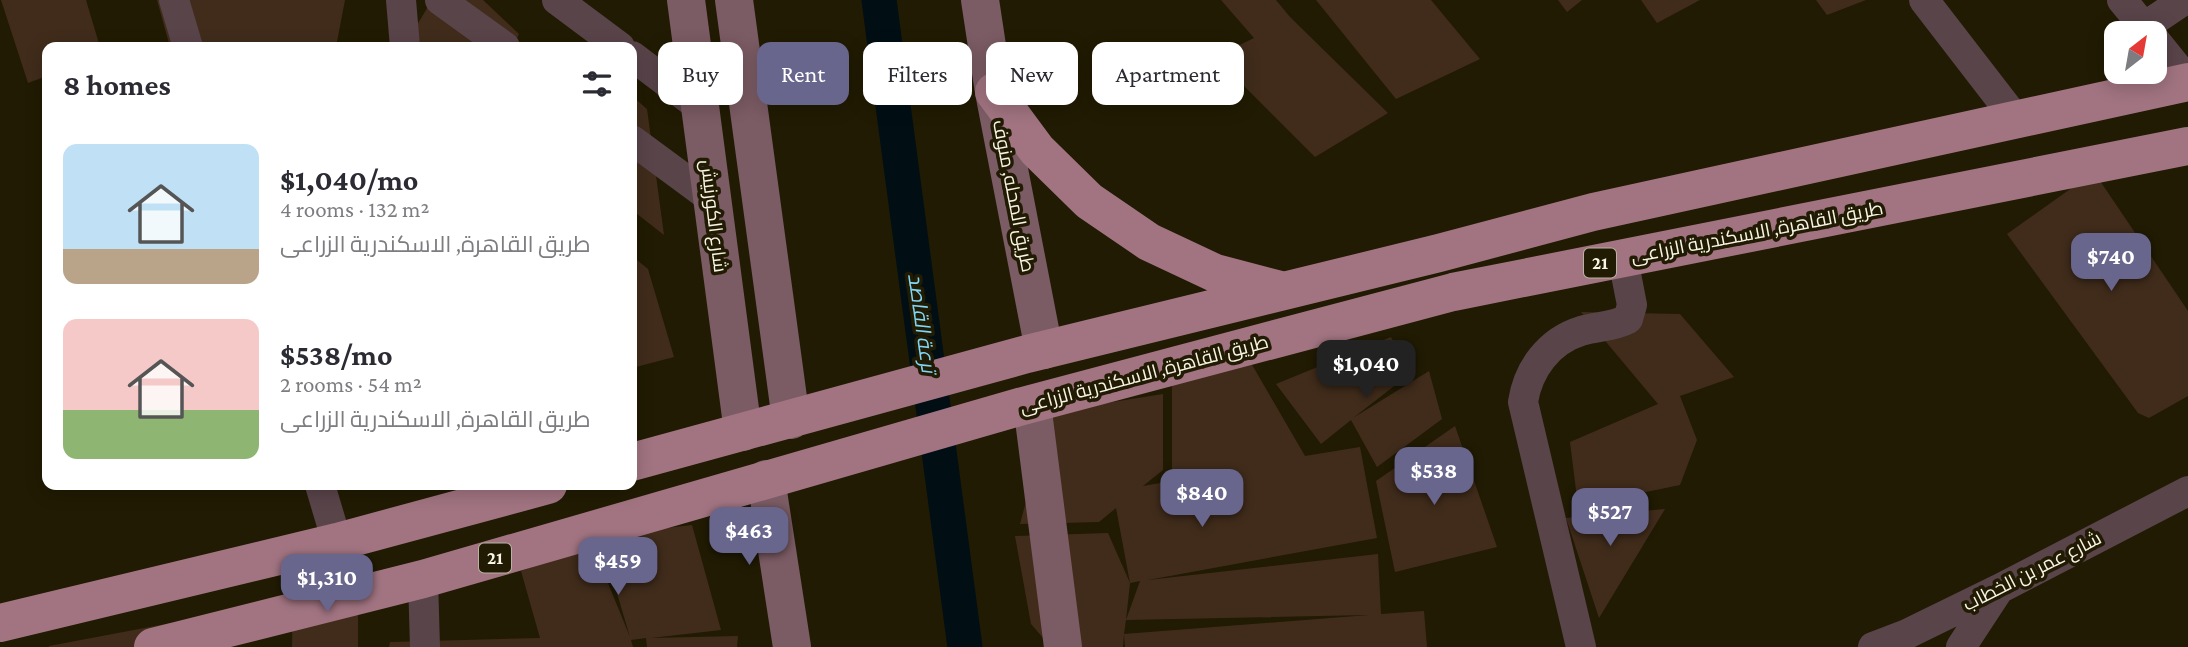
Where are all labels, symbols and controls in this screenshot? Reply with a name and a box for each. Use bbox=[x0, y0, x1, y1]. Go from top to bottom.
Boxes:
north arrow bbox=[2104, 21, 2166, 84]
map controls bbox=[2104, 21, 2167, 84]
chip: Buy bbox=[658, 42, 743, 105]
chip: Rent bbox=[757, 42, 849, 105]
chip: Filters bbox=[863, 42, 972, 105]
chip: New bbox=[986, 42, 1078, 105]
chip: Apartment bbox=[1092, 42, 1244, 105]
icon: filters bbox=[578, 65, 616, 103]
text: 8 homes bbox=[63, 68, 171, 101]
street label: طريق المحله, منوف bbox=[987, 118, 1039, 274]
street label: شارع الكورنيش bbox=[694, 158, 731, 274]
text: $1,040/mo bbox=[280, 163, 418, 196]
icon: home bbox=[119, 172, 203, 256]
text: 4 rooms · 132 m² bbox=[280, 196, 429, 222]
street label: طريق القاهرة, الاسكندرية الزراعى bbox=[1629, 197, 1885, 269]
text: طريق القاهرة, الاسكندرية الزراعى bbox=[280, 231, 591, 257]
pin: $740 bbox=[2070, 233, 2152, 293]
text: $740 bbox=[2087, 243, 2135, 269]
road number: 21 bbox=[1584, 248, 1616, 278]
water label: ترعة القاصد bbox=[903, 272, 941, 377]
street label: طريق القاهرة, الاسكندرية الزراعى bbox=[1017, 331, 1271, 419]
text: $538/mo bbox=[280, 338, 393, 371]
pin: $1,040 bbox=[1309, 340, 1423, 400]
icon: home bbox=[119, 347, 203, 431]
text: $1,040 bbox=[1333, 350, 1399, 376]
text: 2 rooms · 54 m² bbox=[280, 371, 422, 397]
text: طريق القاهرة, الاسكندرية الزراعى bbox=[280, 406, 591, 432]
pin: $538 bbox=[1393, 448, 1475, 507]
text: $538 bbox=[1411, 457, 1457, 483]
pin: $840 bbox=[1161, 470, 1243, 529]
text: $840 bbox=[1176, 479, 1228, 505]
pin: $527 bbox=[1569, 489, 1651, 548]
text: $527 bbox=[1588, 498, 1632, 524]
pin: $463 bbox=[708, 508, 790, 567]
text: $463 bbox=[725, 517, 773, 543]
street label: شارع عمر بن الخطاب bbox=[1959, 527, 2106, 618]
pin: $459 bbox=[577, 538, 659, 597]
road number: 21 bbox=[479, 544, 511, 572]
text: $459 bbox=[594, 547, 642, 573]
pin: $1,310 bbox=[270, 554, 384, 614]
text: $1,310 bbox=[297, 564, 357, 590]

